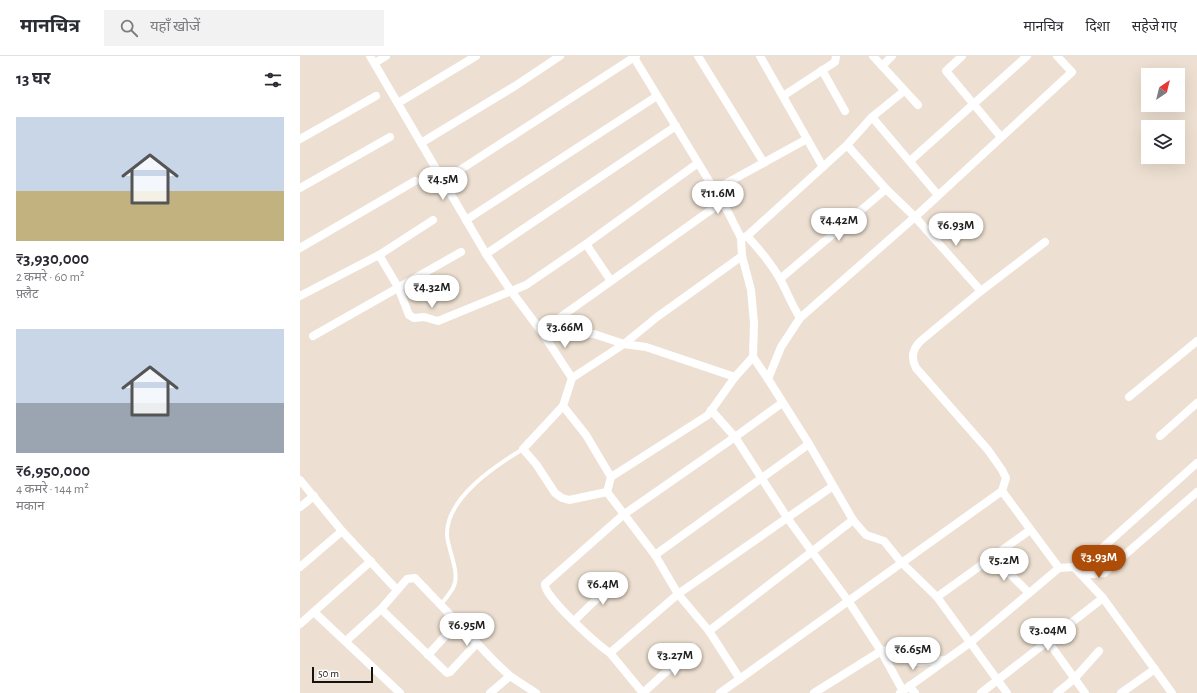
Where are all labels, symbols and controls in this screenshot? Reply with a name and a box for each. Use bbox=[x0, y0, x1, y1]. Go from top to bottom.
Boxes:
search box bbox=[104, 10, 384, 46]
text: मानचित्र bbox=[20, 17, 80, 36]
icon: search bbox=[118, 17, 140, 39]
text: यहाँ खोजें bbox=[150, 19, 200, 34]
text: मानचित्र bbox=[1024, 20, 1064, 34]
text: दिशा bbox=[1086, 20, 1110, 34]
text: सहेजे गए bbox=[1132, 20, 1177, 34]
north arrow bbox=[1141, 68, 1185, 112]
map controls bbox=[1141, 68, 1185, 164]
icon: filters bbox=[262, 69, 284, 91]
text: 13 घर bbox=[16, 70, 51, 87]
button: layers bbox=[1141, 120, 1185, 164]
icon: home bbox=[114, 143, 186, 215]
pin: ₹4.5M bbox=[415, 167, 471, 201]
text: ₹4.5M bbox=[428, 173, 458, 186]
pin: ₹11.6M bbox=[685, 181, 751, 215]
text: ₹11.6M bbox=[701, 187, 735, 200]
pin: ₹4.42M bbox=[806, 208, 872, 242]
pin: ₹6.93M bbox=[923, 213, 989, 247]
text: ₹4.42M bbox=[820, 214, 858, 227]
text: ₹6.93M bbox=[938, 219, 974, 232]
text: ₹3,930,000 bbox=[16, 250, 89, 267]
text: 2 कमरे · 60 m² bbox=[16, 271, 84, 284]
pin: ₹4.32M bbox=[399, 275, 465, 309]
text: ₹4.32M bbox=[413, 281, 451, 294]
text: फ़्लैट bbox=[16, 288, 39, 301]
pin: ₹3.66M bbox=[532, 315, 598, 349]
text: ₹3.66M bbox=[547, 321, 583, 334]
icon: home bbox=[114, 355, 186, 427]
text: ₹6,950,000 bbox=[16, 462, 90, 479]
text: 4 कमरे · 144 m² bbox=[16, 483, 89, 496]
text: मकान bbox=[16, 500, 44, 513]
pin: ₹3.93M bbox=[1066, 545, 1132, 579]
pin: ₹5.2M bbox=[976, 548, 1032, 582]
text: ₹3.93M bbox=[1081, 551, 1117, 564]
text: ₹5.2M bbox=[989, 554, 1019, 567]
pin: ₹6.4M bbox=[575, 572, 631, 606]
text: ₹6.4M bbox=[587, 578, 619, 591]
pin: ₹6.95M bbox=[434, 613, 500, 647]
pin: ₹3.04M bbox=[1015, 618, 1081, 652]
text: ₹6.95M bbox=[449, 619, 485, 632]
text: ₹3.04M bbox=[1029, 624, 1067, 637]
pin: ₹6.65M bbox=[880, 637, 946, 671]
pin: ₹3.27M bbox=[642, 643, 708, 677]
text: ₹6.65M bbox=[895, 643, 931, 656]
text: ₹3.27M bbox=[657, 649, 693, 662]
scale bar bbox=[312, 665, 373, 684]
text: 50 m bbox=[318, 668, 339, 679]

